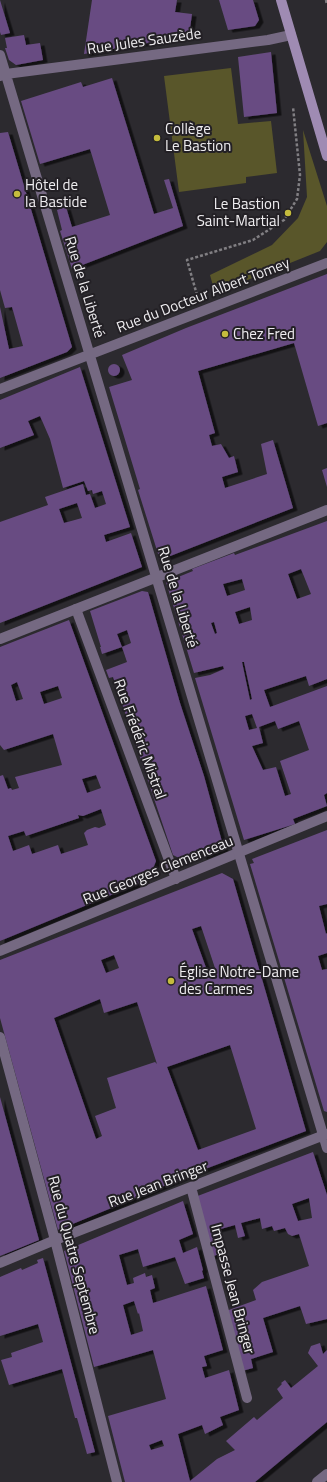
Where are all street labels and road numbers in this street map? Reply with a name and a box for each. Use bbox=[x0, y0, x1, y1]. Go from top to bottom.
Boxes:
street label: Rue Jules Sauzède bbox=[85, 21, 203, 60]
street label: Rue de la Liberté bbox=[59, 233, 112, 340]
street label: Rue du Docteur Albert Tomey bbox=[113, 251, 293, 338]
street label: Rue de la Liberté bbox=[152, 543, 205, 650]
street label: Rue Frédéric Mistral bbox=[108, 676, 173, 802]
street label: Rue Georges Clemenceau bbox=[79, 829, 236, 910]
street label: Rue Jean Bringer bbox=[105, 1154, 211, 1213]
street label: Rue du Quatre Septembre bbox=[42, 1173, 107, 1337]
street label: Impasse Jean Bringer bbox=[205, 1221, 262, 1356]

